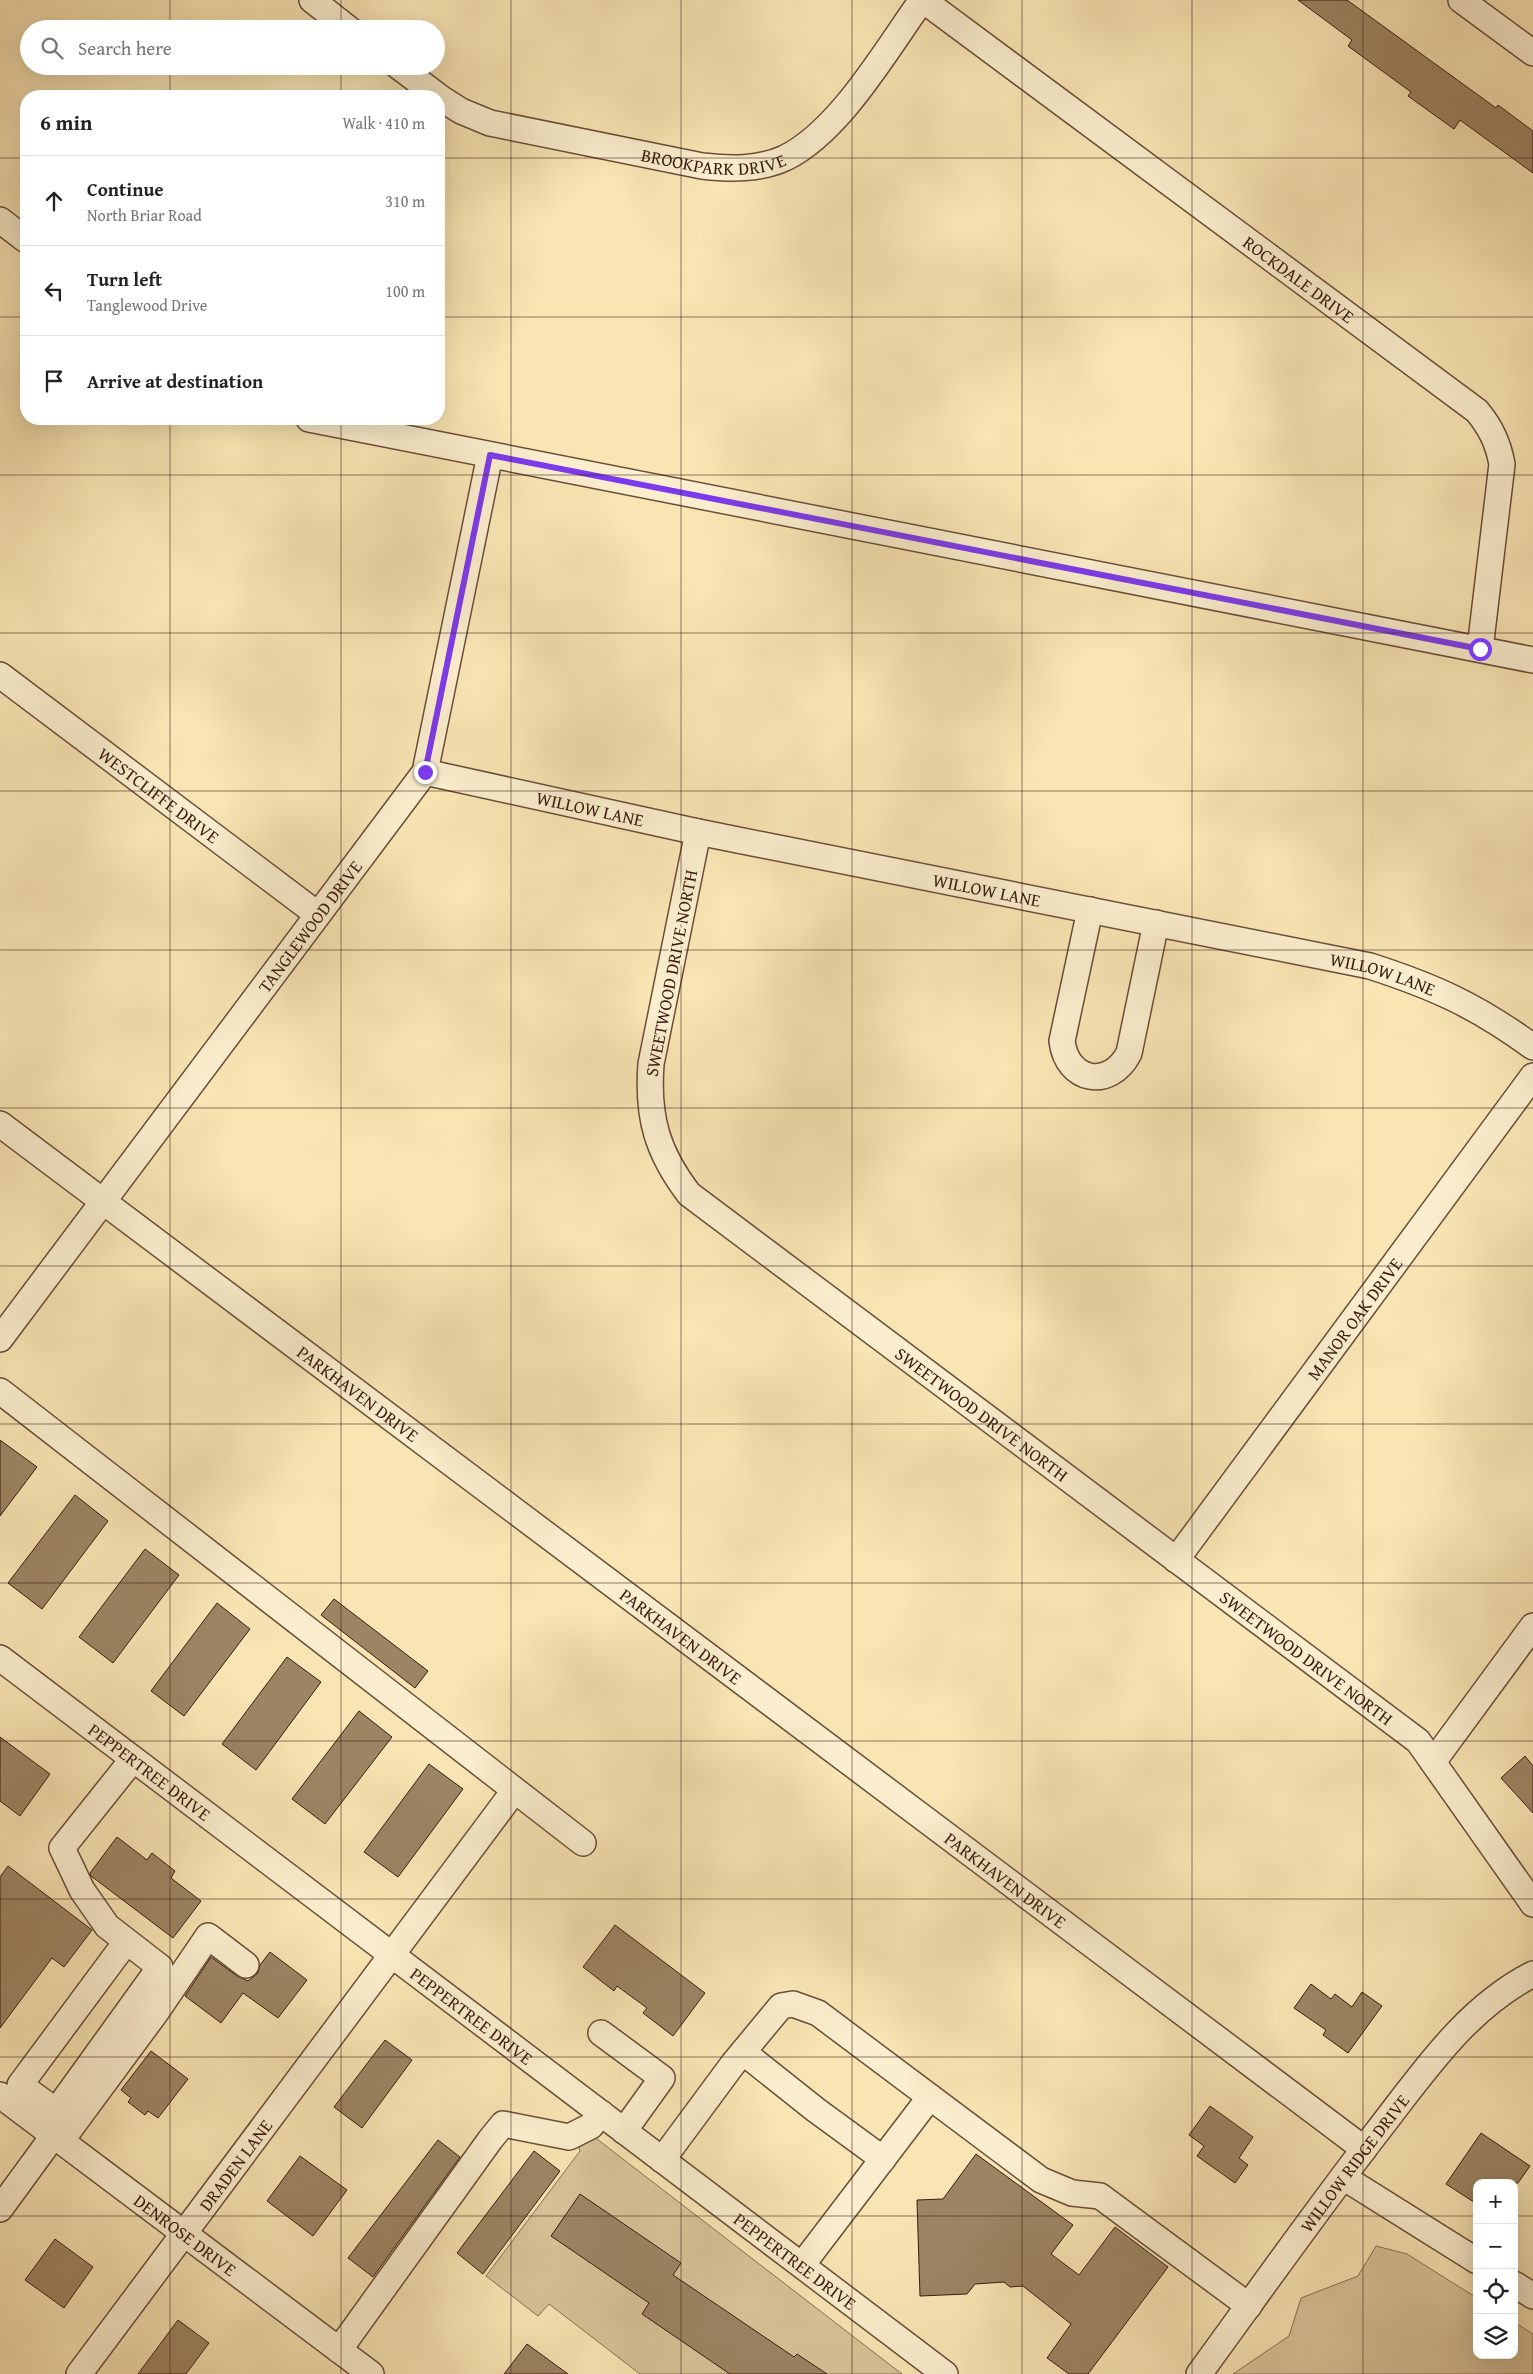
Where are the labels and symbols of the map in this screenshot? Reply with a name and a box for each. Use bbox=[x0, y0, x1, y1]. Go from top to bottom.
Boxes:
street label: BROOKPARK DRIVE bbox=[639, 141, 790, 182]
street label: ROCKDALE DRIVE bbox=[1238, 228, 1360, 329]
route start bbox=[1469, 638, 1492, 661]
street label: WESTCLIFFE DRIVE bbox=[93, 740, 225, 849]
route end bbox=[414, 761, 437, 784]
street label: WILLOW LANE bbox=[534, 783, 646, 833]
street label: TANGLEWOOD DRIVE bbox=[251, 854, 368, 998]
street label: WILLOW LANE bbox=[931, 866, 1043, 914]
street label: SWEETWOOD DRIVE NORTH bbox=[638, 867, 704, 1079]
street label: WILLOW LANE bbox=[1328, 945, 1440, 1002]
street label: MANOR OAK DRIVE bbox=[1300, 1252, 1408, 1386]
street label: PARKHAVEN DRIVE bbox=[291, 1338, 425, 1448]
street label: SWEETWOOD DRIVE NORTH bbox=[890, 1340, 1074, 1488]
street label: PARKHAVEN DRIVE bbox=[614, 1581, 748, 1691]
street label: SWEETWOOD DRIVE NORTH bbox=[1214, 1583, 1399, 1732]
street label: PEPPERTREE DRIVE bbox=[83, 1716, 217, 1827]
street label: PARKHAVEN DRIVE bbox=[939, 1825, 1072, 1935]
street label: PEPPERTREE DRIVE bbox=[405, 1960, 539, 2071]
street label: WILLOW RIDGE DRIVE bbox=[1293, 2088, 1415, 2237]
street label: DRADEN LANE bbox=[192, 2113, 278, 2216]
street label: DENROSE DRIVE bbox=[128, 2187, 243, 2282]
street label: PEPPERTREE DRIVE bbox=[728, 2205, 862, 2316]

